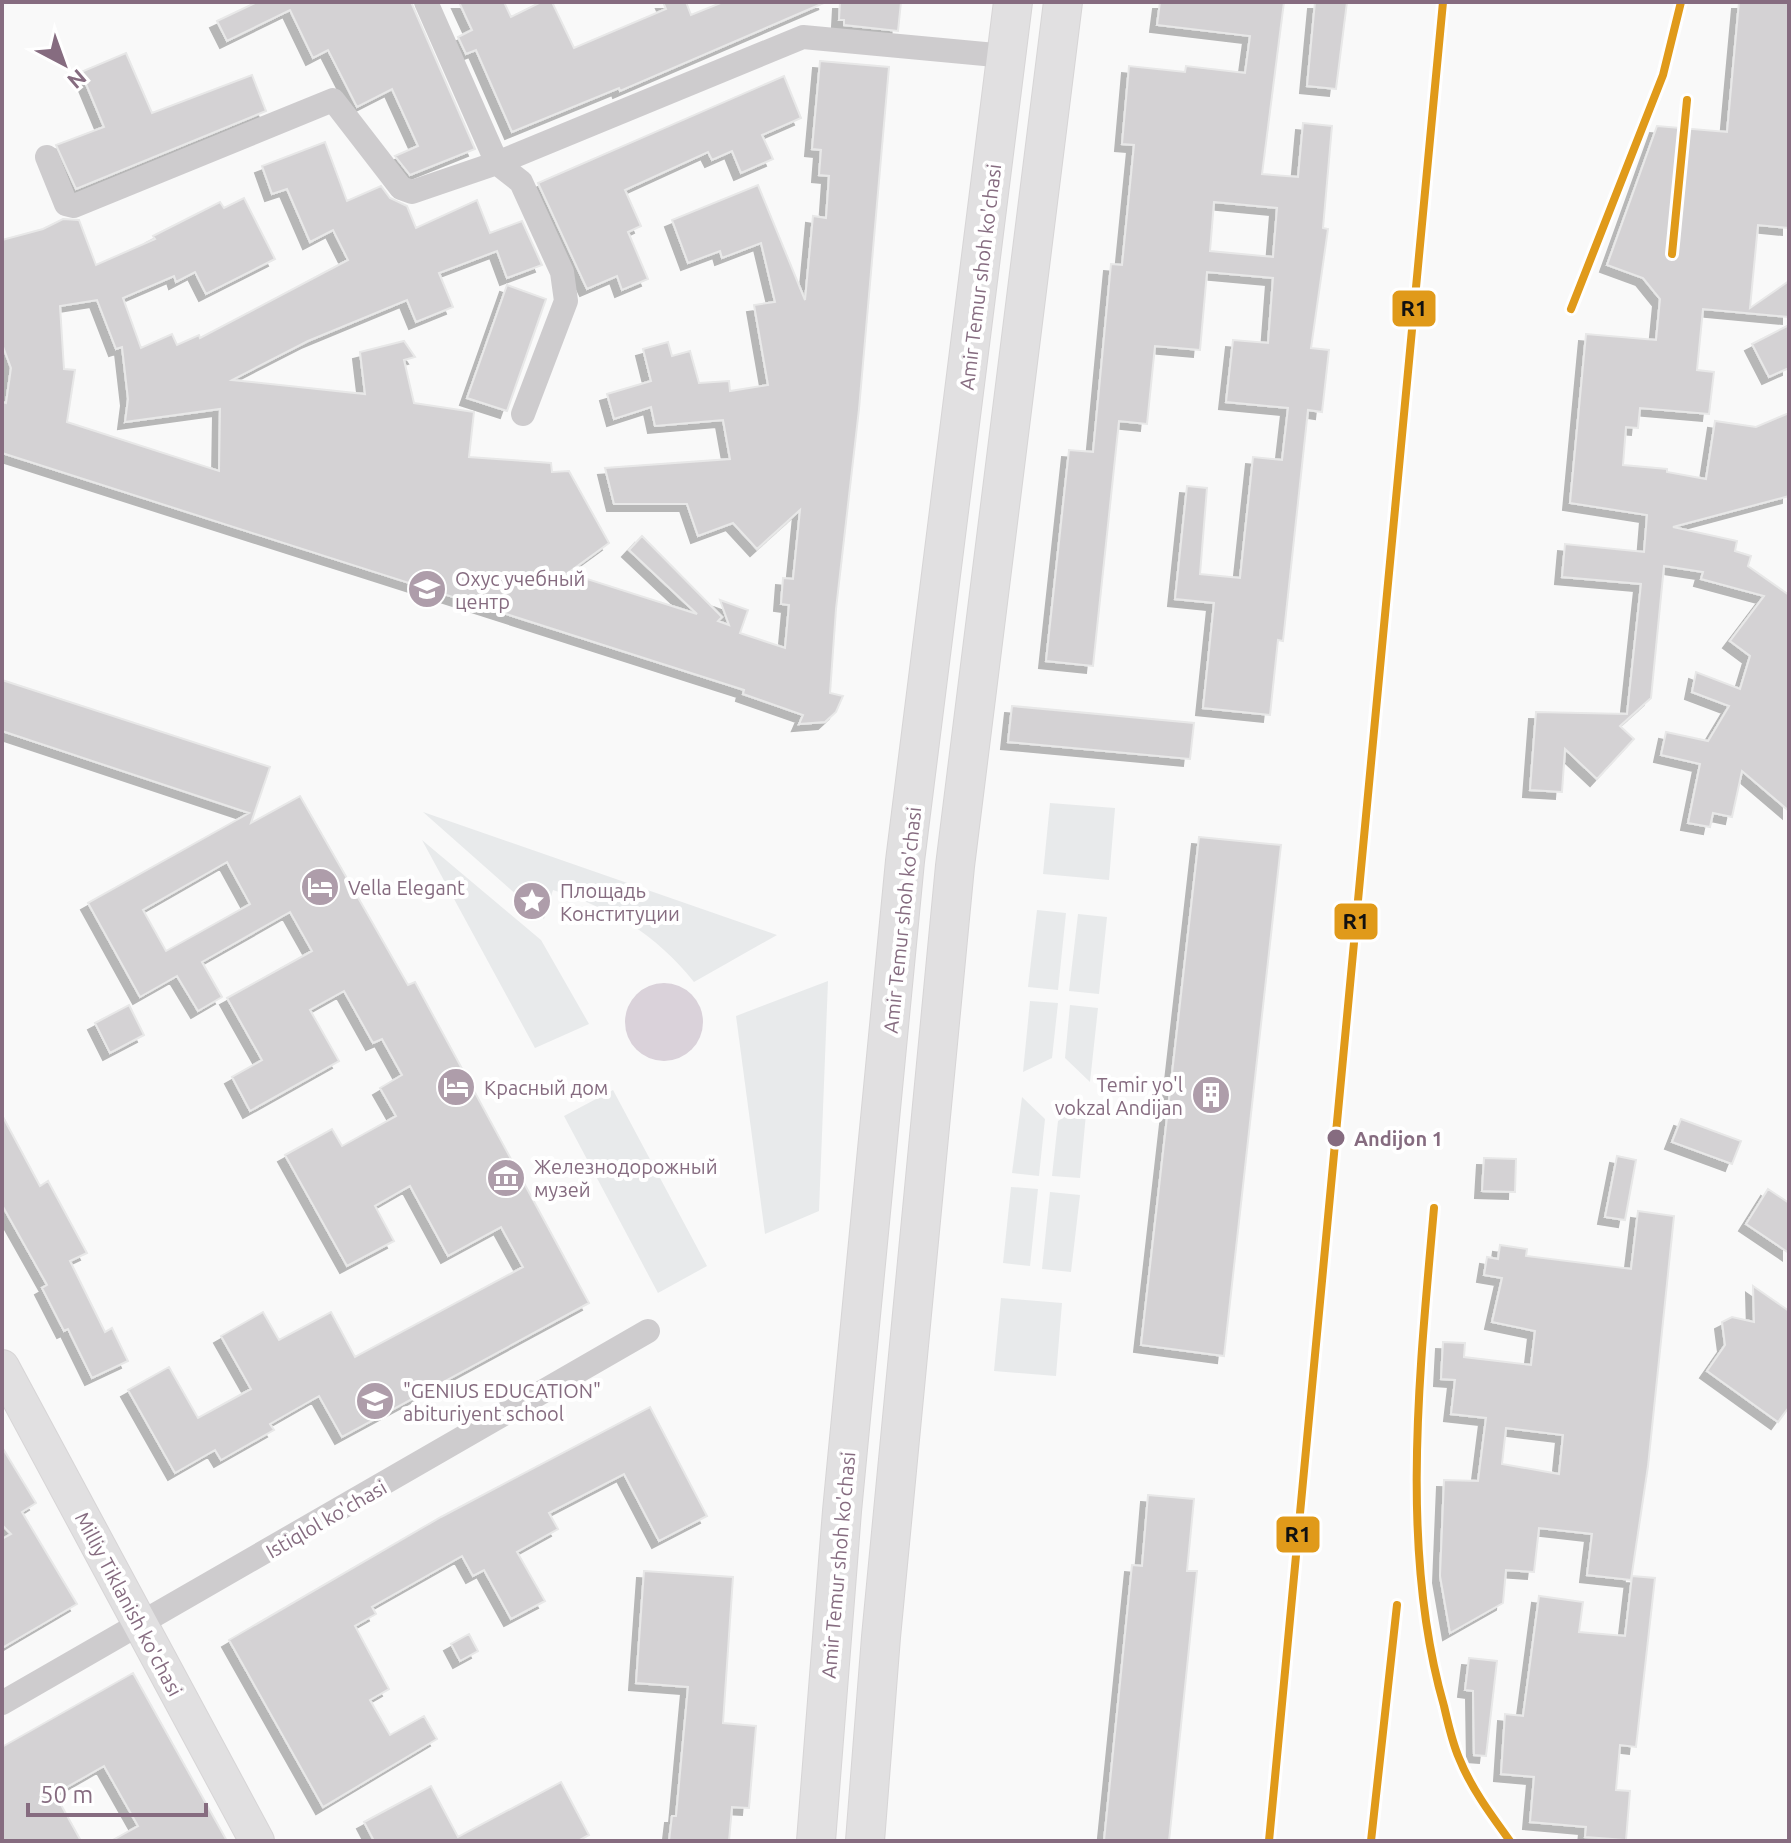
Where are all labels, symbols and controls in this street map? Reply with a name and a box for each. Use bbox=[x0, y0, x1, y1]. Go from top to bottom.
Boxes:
north arrow bbox=[24, 24, 104, 104]
text: N bbox=[63, 65, 92, 94]
street label: Amir Temur shoh ko'chasi bbox=[955, 163, 1005, 391]
line badge: R1 bbox=[1391, 289, 1437, 328]
text: R1 bbox=[1401, 295, 1427, 320]
place label: Охус учебный центр bbox=[455, 567, 585, 613]
school or university icon: Охус учебный центр bbox=[406, 568, 448, 610]
street label: Amir Temur shoh ko'chasi bbox=[879, 806, 925, 1034]
hotel icon: Vella Elegant bbox=[299, 866, 341, 908]
place label: Vella Elegant bbox=[348, 876, 465, 899]
place label: Площадь Конституции bbox=[560, 879, 680, 925]
place icon: Площадь Конституции bbox=[511, 880, 553, 922]
line badge: R1 bbox=[1333, 902, 1379, 941]
text: R1 bbox=[1343, 908, 1369, 933]
hotel icon: Красный дом bbox=[435, 1066, 477, 1108]
place label: Temir yo'l vokzal Andijan bbox=[1055, 1073, 1183, 1119]
building icon: Temir yo'l vokzal Andijan bbox=[1190, 1074, 1232, 1116]
place label: Красный дом bbox=[484, 1076, 608, 1099]
marker: Andijon 1 bbox=[1325, 1127, 1347, 1149]
place label: Andijon 1 bbox=[1354, 1127, 1443, 1150]
place label: Железнодорожный музей bbox=[534, 1155, 718, 1201]
museum icon: Железнодорожный музей bbox=[485, 1157, 527, 1199]
place label: "GENIUS EDUCATION" abituriyent school bbox=[403, 1379, 601, 1425]
school or university icon: "GENIUS EDUCATION" abituriyent school bbox=[354, 1380, 396, 1422]
street label: Amir Temur shoh ko'chasi bbox=[817, 1451, 859, 1679]
street label: Istiqlol ko'chasi bbox=[262, 1475, 390, 1563]
street label: Milliy Tiklanish ko'chasi bbox=[71, 1508, 187, 1700]
line badge: R1 bbox=[1275, 1515, 1321, 1554]
text: R1 bbox=[1285, 1521, 1311, 1546]
scale bar bbox=[28, 1767, 206, 1817]
text: 50 m bbox=[40, 1781, 93, 1808]

